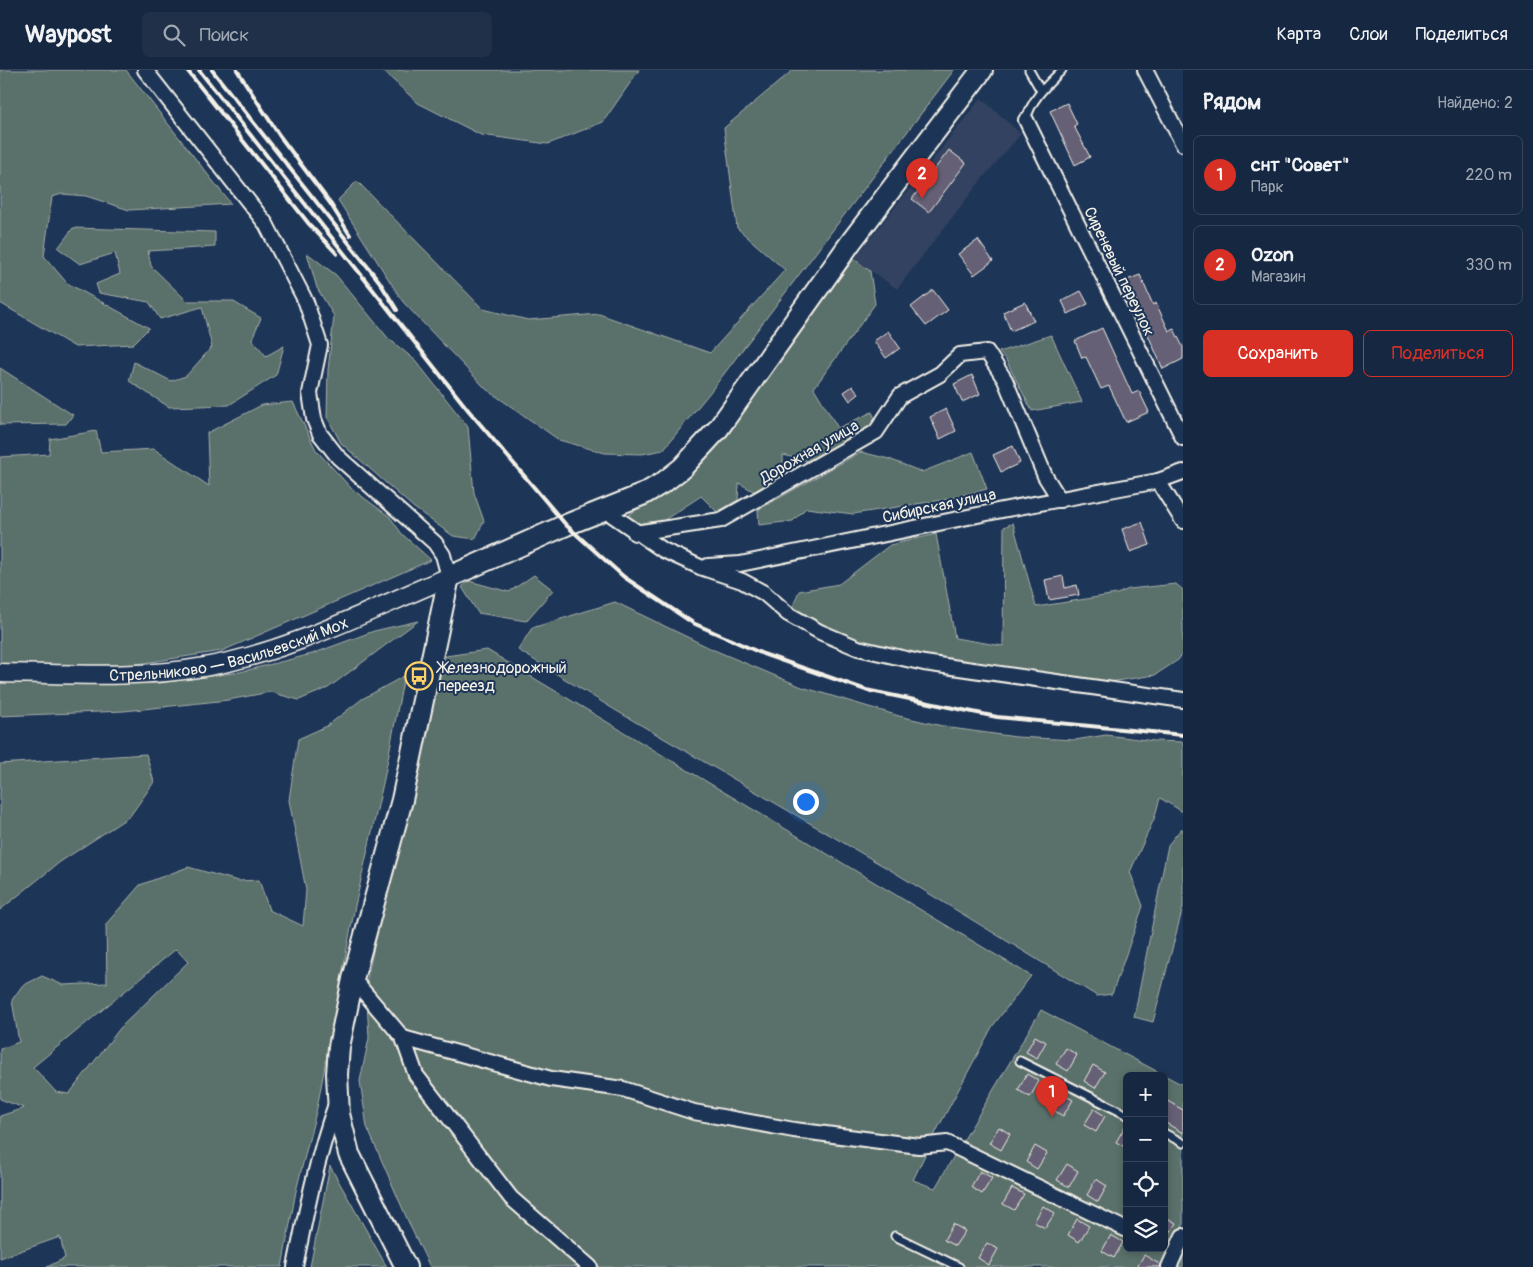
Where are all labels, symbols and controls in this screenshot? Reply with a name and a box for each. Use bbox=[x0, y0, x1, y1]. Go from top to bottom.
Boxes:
search box bbox=[142, 12, 492, 57]
text: Waypost bbox=[25, 20, 112, 49]
icon: search bbox=[160, 21, 188, 49]
text: Поиск bbox=[200, 23, 249, 47]
text: Карта bbox=[1277, 23, 1321, 46]
text: Слои bbox=[1349, 23, 1387, 46]
text: Поделиться bbox=[1415, 23, 1508, 46]
text: Рядом bbox=[1203, 89, 1261, 116]
text: Найдено: 2 bbox=[1437, 93, 1513, 113]
text: снт "Совет" bbox=[1251, 153, 1349, 177]
pin: 2 bbox=[906, 158, 938, 199]
text: 1 bbox=[1217, 165, 1223, 185]
text: 220 m bbox=[1466, 165, 1512, 185]
text: Парк bbox=[1251, 177, 1284, 197]
street label: Сиреневый переулок bbox=[1079, 204, 1159, 339]
text: Ozon bbox=[1251, 243, 1294, 267]
text: 2 bbox=[1216, 255, 1224, 275]
text: 330 m bbox=[1466, 255, 1512, 275]
text: Магазин bbox=[1251, 267, 1306, 287]
button: Сохранить bbox=[1203, 330, 1353, 377]
button: Поделиться bbox=[1363, 330, 1513, 377]
street label: Дорожная улица bbox=[756, 415, 862, 489]
street label: Сибирская улица bbox=[881, 484, 998, 528]
street label: Стрельниково — Васильевский Мох bbox=[109, 613, 351, 686]
place label: Железнодорожный переезд bbox=[435, 658, 567, 696]
bus stop icon: Железнодорожный переезд bbox=[404, 661, 434, 691]
your location bbox=[793, 789, 819, 815]
map controls bbox=[1123, 1072, 1168, 1252]
button: + bbox=[1123, 1072, 1168, 1117]
pin: 1 bbox=[1036, 1076, 1068, 1117]
button: − bbox=[1123, 1117, 1168, 1162]
button: locate bbox=[1123, 1162, 1168, 1207]
button: layers bbox=[1123, 1207, 1168, 1252]

